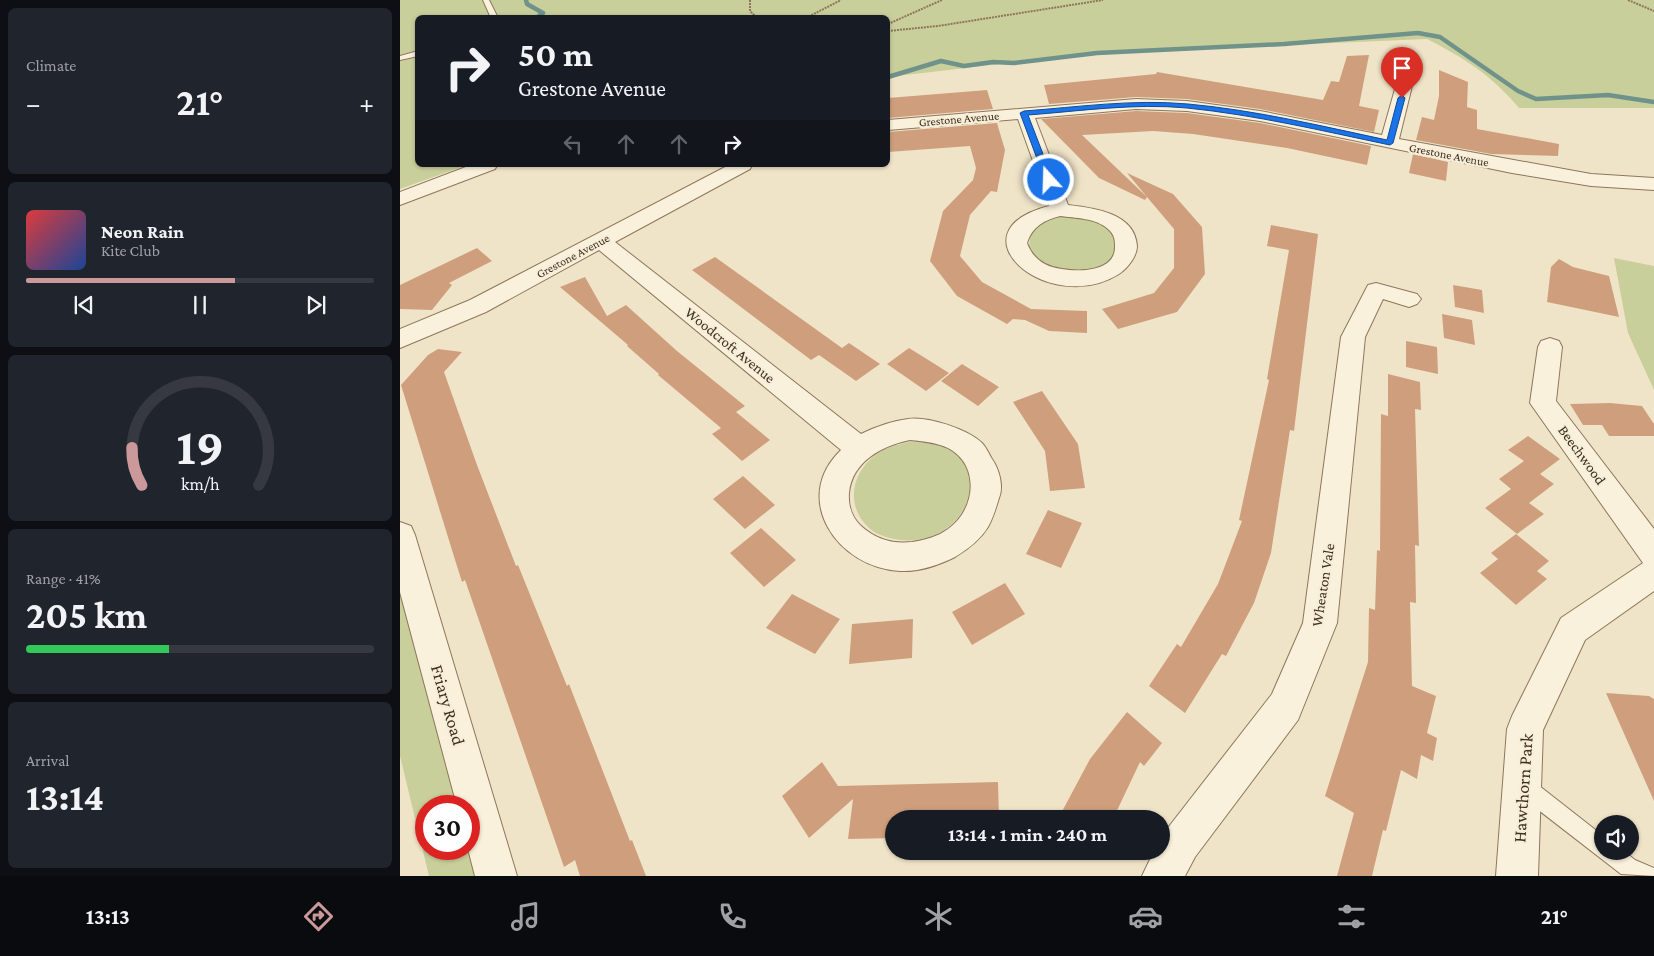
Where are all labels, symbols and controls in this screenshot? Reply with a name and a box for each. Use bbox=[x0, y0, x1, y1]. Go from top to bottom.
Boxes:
icon: right bbox=[435, 35, 500, 100]
text: 50 m bbox=[518, 35, 593, 74]
pin bbox=[1381, 47, 1423, 98]
icon: arrive bbox=[1388, 54, 1416, 82]
text: Climate bbox=[26, 57, 76, 74]
text: Grestone Avenue bbox=[518, 76, 666, 101]
text: 21° bbox=[176, 81, 224, 123]
text: − bbox=[26, 88, 41, 119]
text: + bbox=[359, 88, 374, 119]
street label: Grestone Avenue bbox=[918, 109, 1000, 129]
icon: left bbox=[559, 130, 587, 158]
icon: ahead bbox=[612, 130, 640, 158]
icon: ahead bbox=[665, 130, 693, 158]
icon: right bbox=[718, 130, 746, 158]
street label: Grestone Avenue bbox=[1408, 140, 1490, 170]
position arrow bbox=[1022, 153, 1074, 205]
text: Neon Rain bbox=[101, 221, 184, 242]
street label: Grestone Avenue bbox=[534, 231, 612, 281]
text: Kite Club bbox=[101, 242, 160, 259]
icon: previous bbox=[70, 291, 98, 319]
icon: pause bbox=[186, 291, 214, 319]
icon: next bbox=[302, 291, 330, 319]
street label: Woodcroft Avenue bbox=[682, 304, 778, 386]
text: 19 bbox=[176, 417, 224, 475]
street label: Beechwood bbox=[1555, 422, 1609, 488]
text: km/h bbox=[181, 474, 220, 494]
street label: Wheaton Vale bbox=[1309, 542, 1338, 628]
text: Range · 41% bbox=[26, 570, 101, 587]
text: 205 km bbox=[26, 594, 147, 636]
street label: Friary Road bbox=[427, 662, 469, 748]
street label: Hawthorn Park bbox=[1509, 732, 1537, 843]
text: Arrival bbox=[26, 752, 70, 769]
text: 13:14 bbox=[26, 776, 104, 818]
speed limit sign: 30 bbox=[415, 795, 480, 860]
map controls bbox=[1594, 815, 1639, 860]
button: sound bbox=[1594, 815, 1639, 860]
text: 13:14 · 1 min · 240 m bbox=[948, 824, 1107, 845]
icon: directions bbox=[301, 899, 336, 934]
icon: music bbox=[508, 899, 543, 934]
icon: phone bbox=[715, 899, 750, 934]
icon: climate bbox=[921, 899, 956, 934]
icon: car bbox=[1128, 899, 1163, 934]
icon: filters bbox=[1334, 899, 1369, 934]
text: 13:13 bbox=[86, 904, 130, 929]
text: 21° bbox=[1541, 904, 1568, 929]

